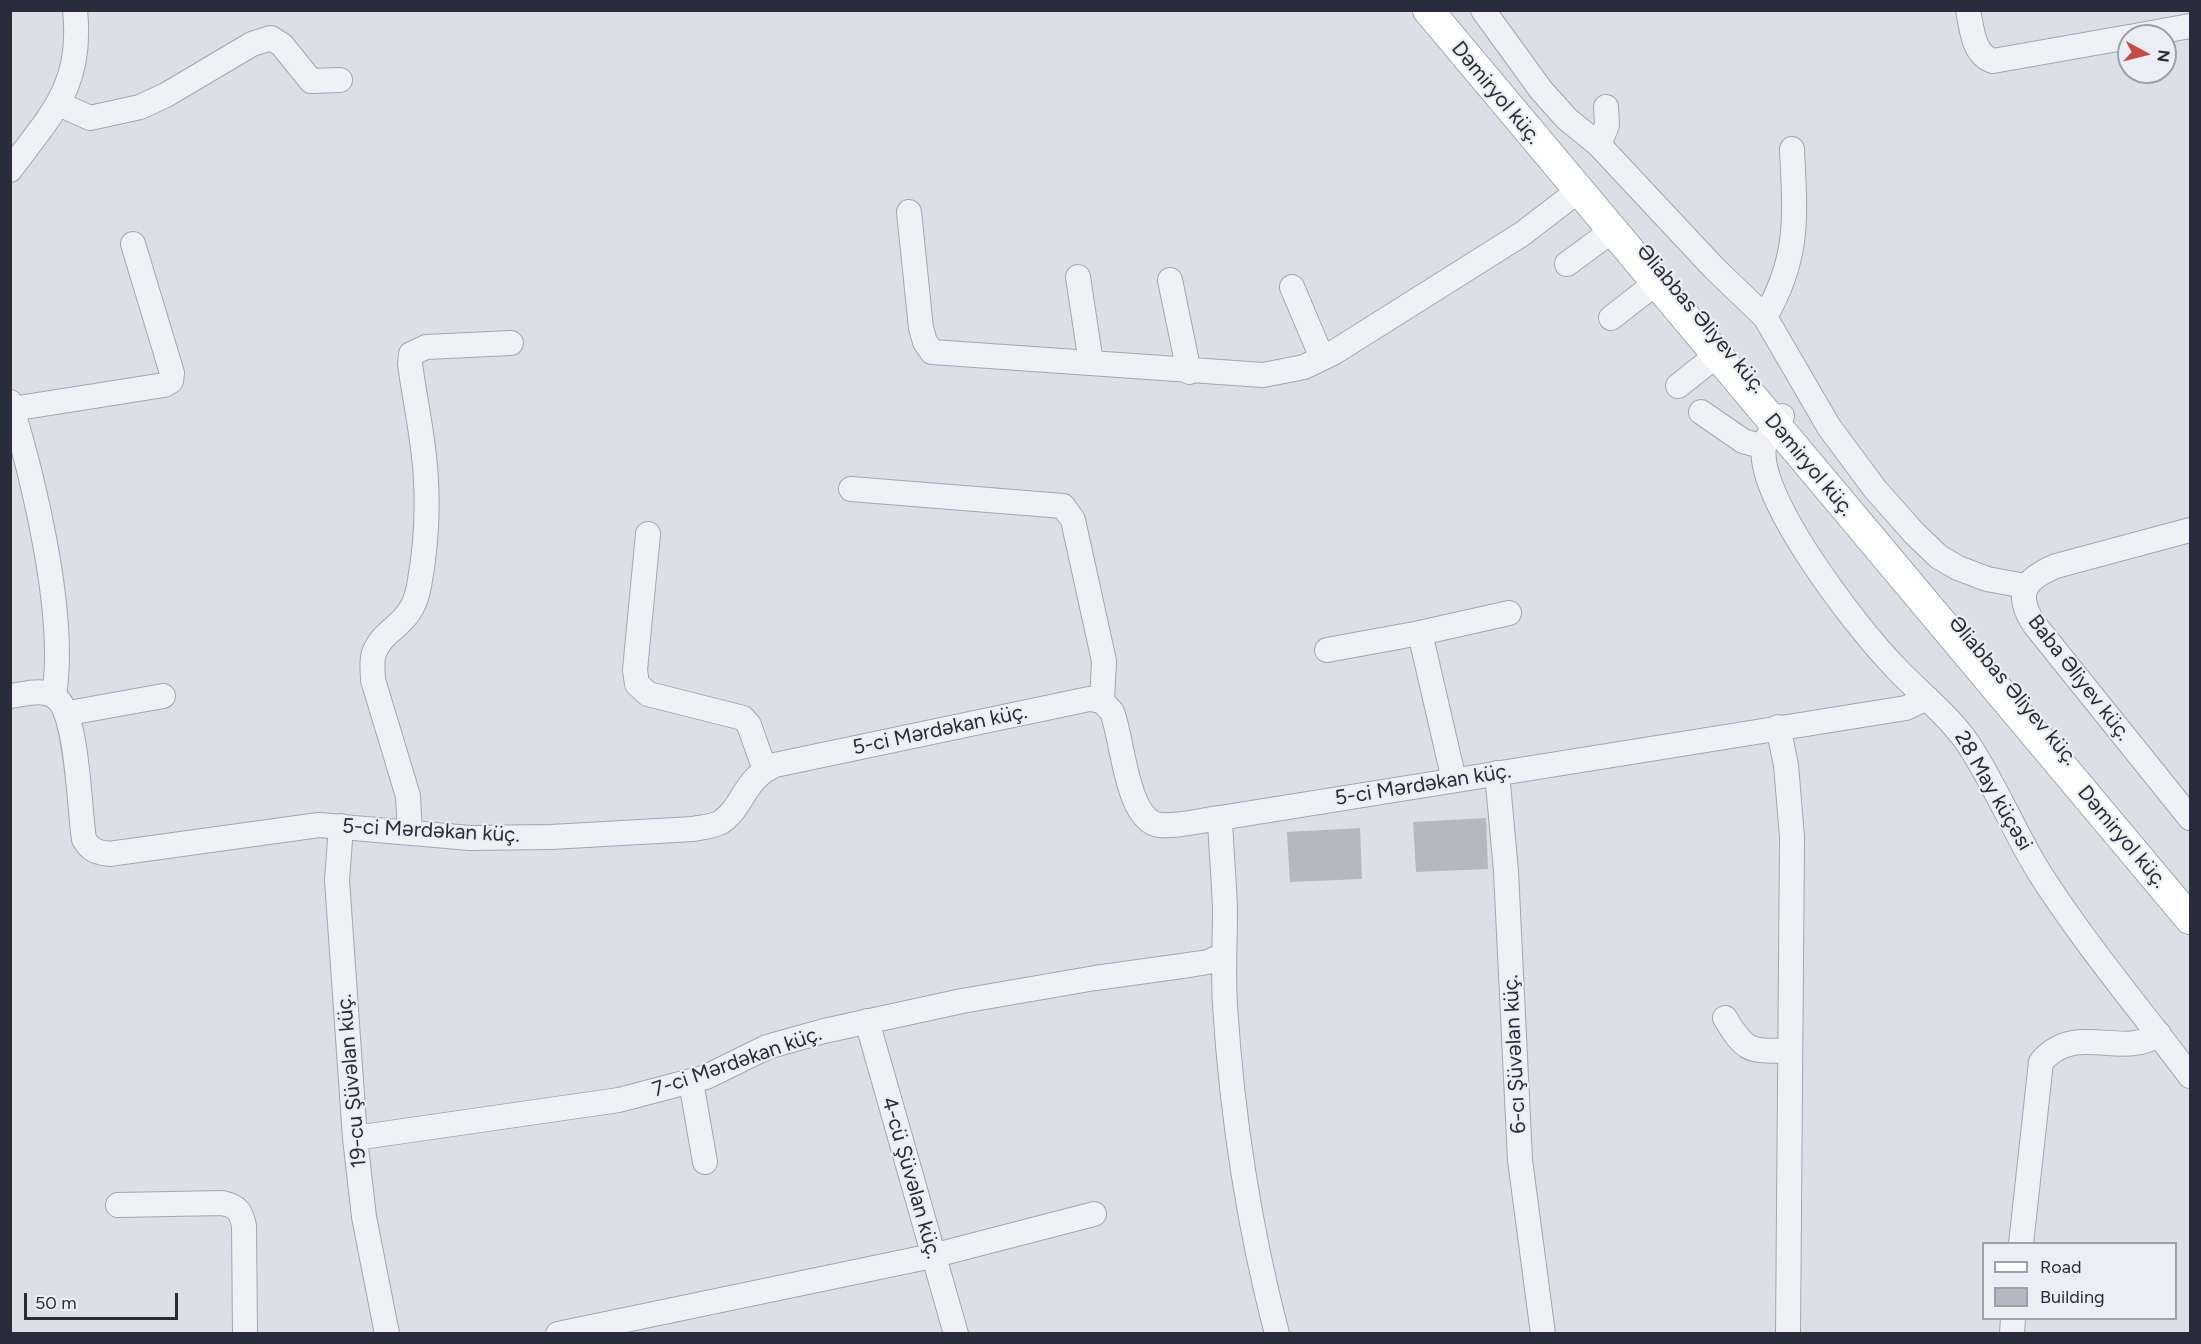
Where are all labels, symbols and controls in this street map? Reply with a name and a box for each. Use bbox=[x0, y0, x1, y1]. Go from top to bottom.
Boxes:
north arrow bbox=[2117, 24, 2177, 84]
street label: Dəmiryol küç. bbox=[1446, 36, 1546, 150]
text: N bbox=[2153, 49, 2174, 63]
street label: Əliabbas Əliyev küç. bbox=[1631, 239, 1771, 399]
street label: Dəmiryol küç. bbox=[1759, 408, 1859, 522]
street label: Baba Əliyev küç. bbox=[2022, 610, 2136, 746]
street label: Əliabbas Əliyev küç. bbox=[1943, 611, 2083, 771]
street label: 5-ci Mərdəkan küç. bbox=[850, 699, 1030, 761]
street label: 28 May küçəsi bbox=[1949, 727, 2037, 855]
street label: 5-ci Mərdəkan küç. bbox=[1333, 759, 1513, 811]
street label: Dəmiryol küç. bbox=[2072, 780, 2172, 894]
street label: 5-ci Mərdəkan küç. bbox=[341, 814, 521, 848]
street label: 6-cı Şüvəlan küç. bbox=[1498, 974, 1532, 1134]
street label: 19-cu Şüvəlan küç. bbox=[332, 993, 372, 1169]
street label: 7-ci Mərdəkan küç. bbox=[649, 1021, 825, 1103]
street label: 4-cü Şüvəlan küç. bbox=[876, 1094, 946, 1262]
legend bbox=[1982, 1242, 2177, 1320]
text: Road bbox=[2040, 1256, 2081, 1278]
scale bar bbox=[27, 1281, 182, 1319]
text: Building bbox=[2040, 1286, 2105, 1308]
text: 50 m bbox=[35, 1292, 77, 1314]

